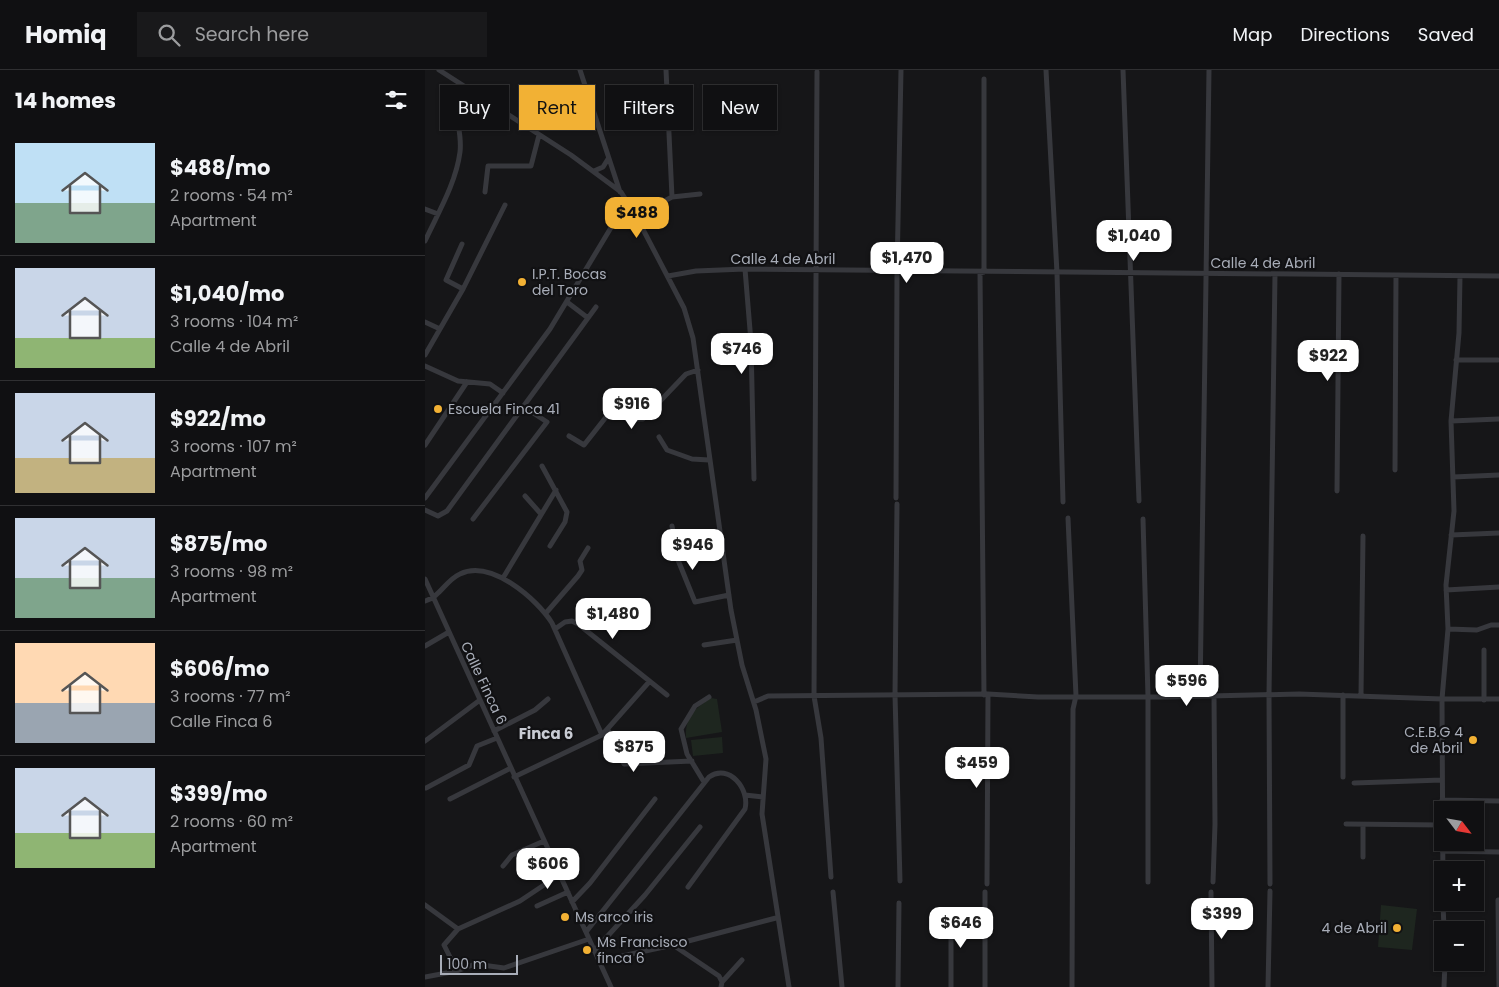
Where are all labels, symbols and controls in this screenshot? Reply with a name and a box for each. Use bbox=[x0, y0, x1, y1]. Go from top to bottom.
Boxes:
search box bbox=[137, 12, 487, 57]
text: Homiq bbox=[25, 18, 107, 51]
icon: search bbox=[155, 21, 183, 49]
text: Search here bbox=[195, 21, 309, 48]
text: Map bbox=[1233, 22, 1272, 47]
text: Directions bbox=[1300, 22, 1390, 47]
text: Saved bbox=[1418, 22, 1474, 47]
chip: Buy bbox=[440, 85, 509, 130]
chip: Rent bbox=[519, 85, 595, 130]
chip: Filters bbox=[605, 85, 693, 130]
chip: New bbox=[703, 85, 777, 130]
text: 14 homes bbox=[15, 86, 116, 115]
icon: filters bbox=[382, 86, 410, 114]
text: $488/mo bbox=[170, 153, 270, 182]
icon: home bbox=[55, 163, 115, 223]
text: 2 rooms · 54 m² bbox=[170, 184, 293, 207]
pin: $488 bbox=[607, 196, 667, 239]
text: $488 bbox=[616, 201, 658, 224]
text: Apartment bbox=[170, 209, 257, 232]
pin: $1,040 bbox=[1093, 220, 1175, 262]
text: $1,040 bbox=[1108, 224, 1160, 247]
pin: $1,470 bbox=[866, 242, 948, 284]
text: $1,470 bbox=[882, 246, 932, 269]
street label: Calle 4 de Abril bbox=[730, 249, 836, 269]
street label: Calle 4 de Abril bbox=[1210, 253, 1316, 273]
place label: I.P.T. Bocas del Toro bbox=[532, 264, 607, 300]
marker: I.P.T. Bocas del Toro bbox=[516, 276, 528, 288]
text: $1,040/mo bbox=[170, 279, 284, 308]
icon: home bbox=[55, 288, 115, 348]
text: 3 rooms · 104 m² bbox=[170, 310, 298, 333]
pin: $746 bbox=[712, 332, 772, 375]
text: Calle 4 de Abril bbox=[170, 335, 290, 358]
text: $746 bbox=[722, 337, 762, 360]
pin: $922 bbox=[1298, 340, 1358, 382]
text: $922 bbox=[1309, 344, 1347, 367]
pin: $916 bbox=[602, 388, 662, 430]
text: $916 bbox=[614, 392, 650, 415]
place label: Escuela Finca 41 bbox=[448, 399, 560, 419]
marker: Escuela Finca 41 bbox=[432, 403, 444, 415]
text: $922/mo bbox=[170, 404, 266, 433]
icon: home bbox=[55, 413, 115, 473]
text: 3 rooms · 107 m² bbox=[170, 435, 297, 458]
text: Apartment bbox=[170, 460, 257, 483]
pin: $946 bbox=[663, 528, 723, 571]
text: $875/mo bbox=[170, 529, 267, 558]
text: $946 bbox=[672, 533, 714, 556]
icon: home bbox=[55, 538, 115, 598]
text: 3 rooms · 98 m² bbox=[170, 560, 293, 583]
text: Apartment bbox=[170, 585, 257, 608]
pin: $1,480 bbox=[572, 598, 654, 640]
text: $1,480 bbox=[587, 602, 639, 625]
street label: Calle Finca 6 bbox=[456, 638, 512, 728]
text: $606/mo bbox=[170, 654, 269, 683]
icon: home bbox=[55, 663, 115, 723]
pin: $596 bbox=[1157, 664, 1217, 707]
text: $596 bbox=[1167, 669, 1207, 692]
text: 3 rooms · 77 m² bbox=[170, 685, 290, 708]
text: Calle Finca 6 bbox=[170, 710, 272, 733]
place label: C.E.B.G 4 de Abril bbox=[1404, 722, 1463, 758]
district label: Finca 6 bbox=[519, 723, 573, 744]
pin: $875 bbox=[604, 730, 664, 773]
marker: C.E.B.G 4 de Abril bbox=[1467, 734, 1479, 746]
text: $875 bbox=[614, 735, 654, 758]
pin: $459 bbox=[947, 746, 1007, 789]
text: $459 bbox=[956, 751, 998, 774]
text: $399/mo bbox=[170, 779, 267, 808]
icon: home bbox=[55, 788, 115, 848]
north arrow bbox=[1434, 801, 1484, 851]
map controls bbox=[1434, 801, 1484, 971]
text: 2 rooms · 60 m² bbox=[170, 810, 293, 833]
text: Apartment bbox=[170, 835, 257, 858]
pin: $606 bbox=[518, 848, 578, 890]
text: $606 bbox=[527, 852, 569, 875]
button: + bbox=[1434, 861, 1484, 911]
pin: $399 bbox=[1192, 898, 1252, 940]
text: $399 bbox=[1202, 902, 1242, 925]
pin: $646 bbox=[931, 906, 991, 949]
place label: Ms arco iris bbox=[575, 907, 653, 927]
marker: Ms arco iris bbox=[559, 911, 571, 923]
text: $646 bbox=[940, 911, 982, 934]
place label: 4 de Abril bbox=[1322, 918, 1387, 938]
button: − bbox=[1434, 921, 1484, 971]
marker: 4 de Abril bbox=[1391, 922, 1403, 934]
place label: Ms Francisco finca 6 bbox=[597, 932, 688, 968]
marker: Ms Francisco finca 6 bbox=[581, 944, 593, 956]
scale bar bbox=[440, 952, 517, 975]
text: 100 m bbox=[447, 954, 487, 974]

